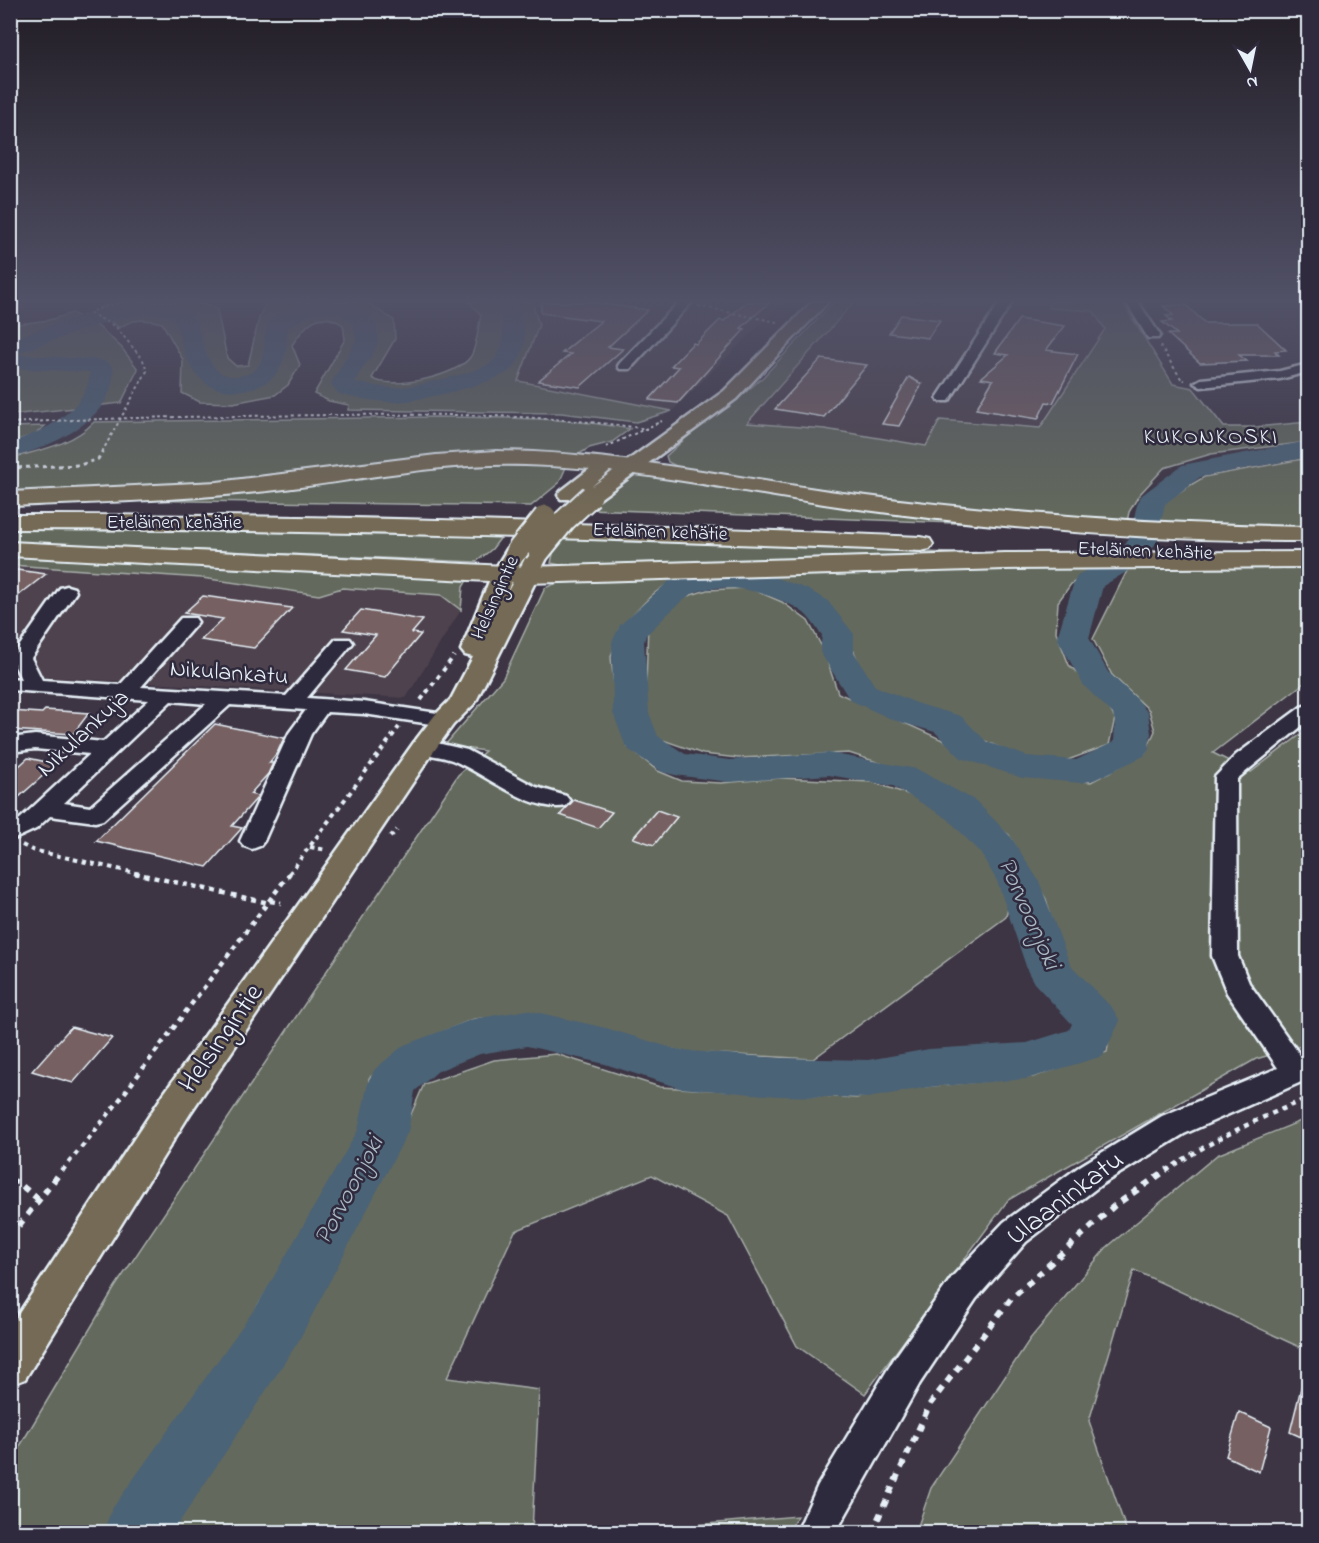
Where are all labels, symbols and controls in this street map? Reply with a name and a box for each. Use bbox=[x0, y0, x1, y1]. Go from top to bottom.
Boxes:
north arrow bbox=[1220, 39, 1280, 99]
text: N bbox=[1245, 69, 1259, 95]
district label: KUKONKOSKI bbox=[1144, 422, 1278, 454]
street label: Eteläinen kehätie bbox=[106, 509, 242, 538]
street label: Eteläinen kehätie bbox=[592, 516, 728, 550]
street label: Eteläinen kehätie bbox=[1077, 535, 1213, 569]
street label: Helsingintie bbox=[465, 551, 528, 645]
street label: Nikulankatu bbox=[169, 652, 289, 696]
street label: Nikulankuja bbox=[30, 682, 138, 786]
water label: Porvoonjoki bbox=[986, 852, 1070, 978]
street label: Helsingintie bbox=[169, 976, 275, 1102]
water label: Porvoonjoki bbox=[305, 1128, 396, 1252]
street label: Ulaaninkatu bbox=[999, 1141, 1133, 1257]

